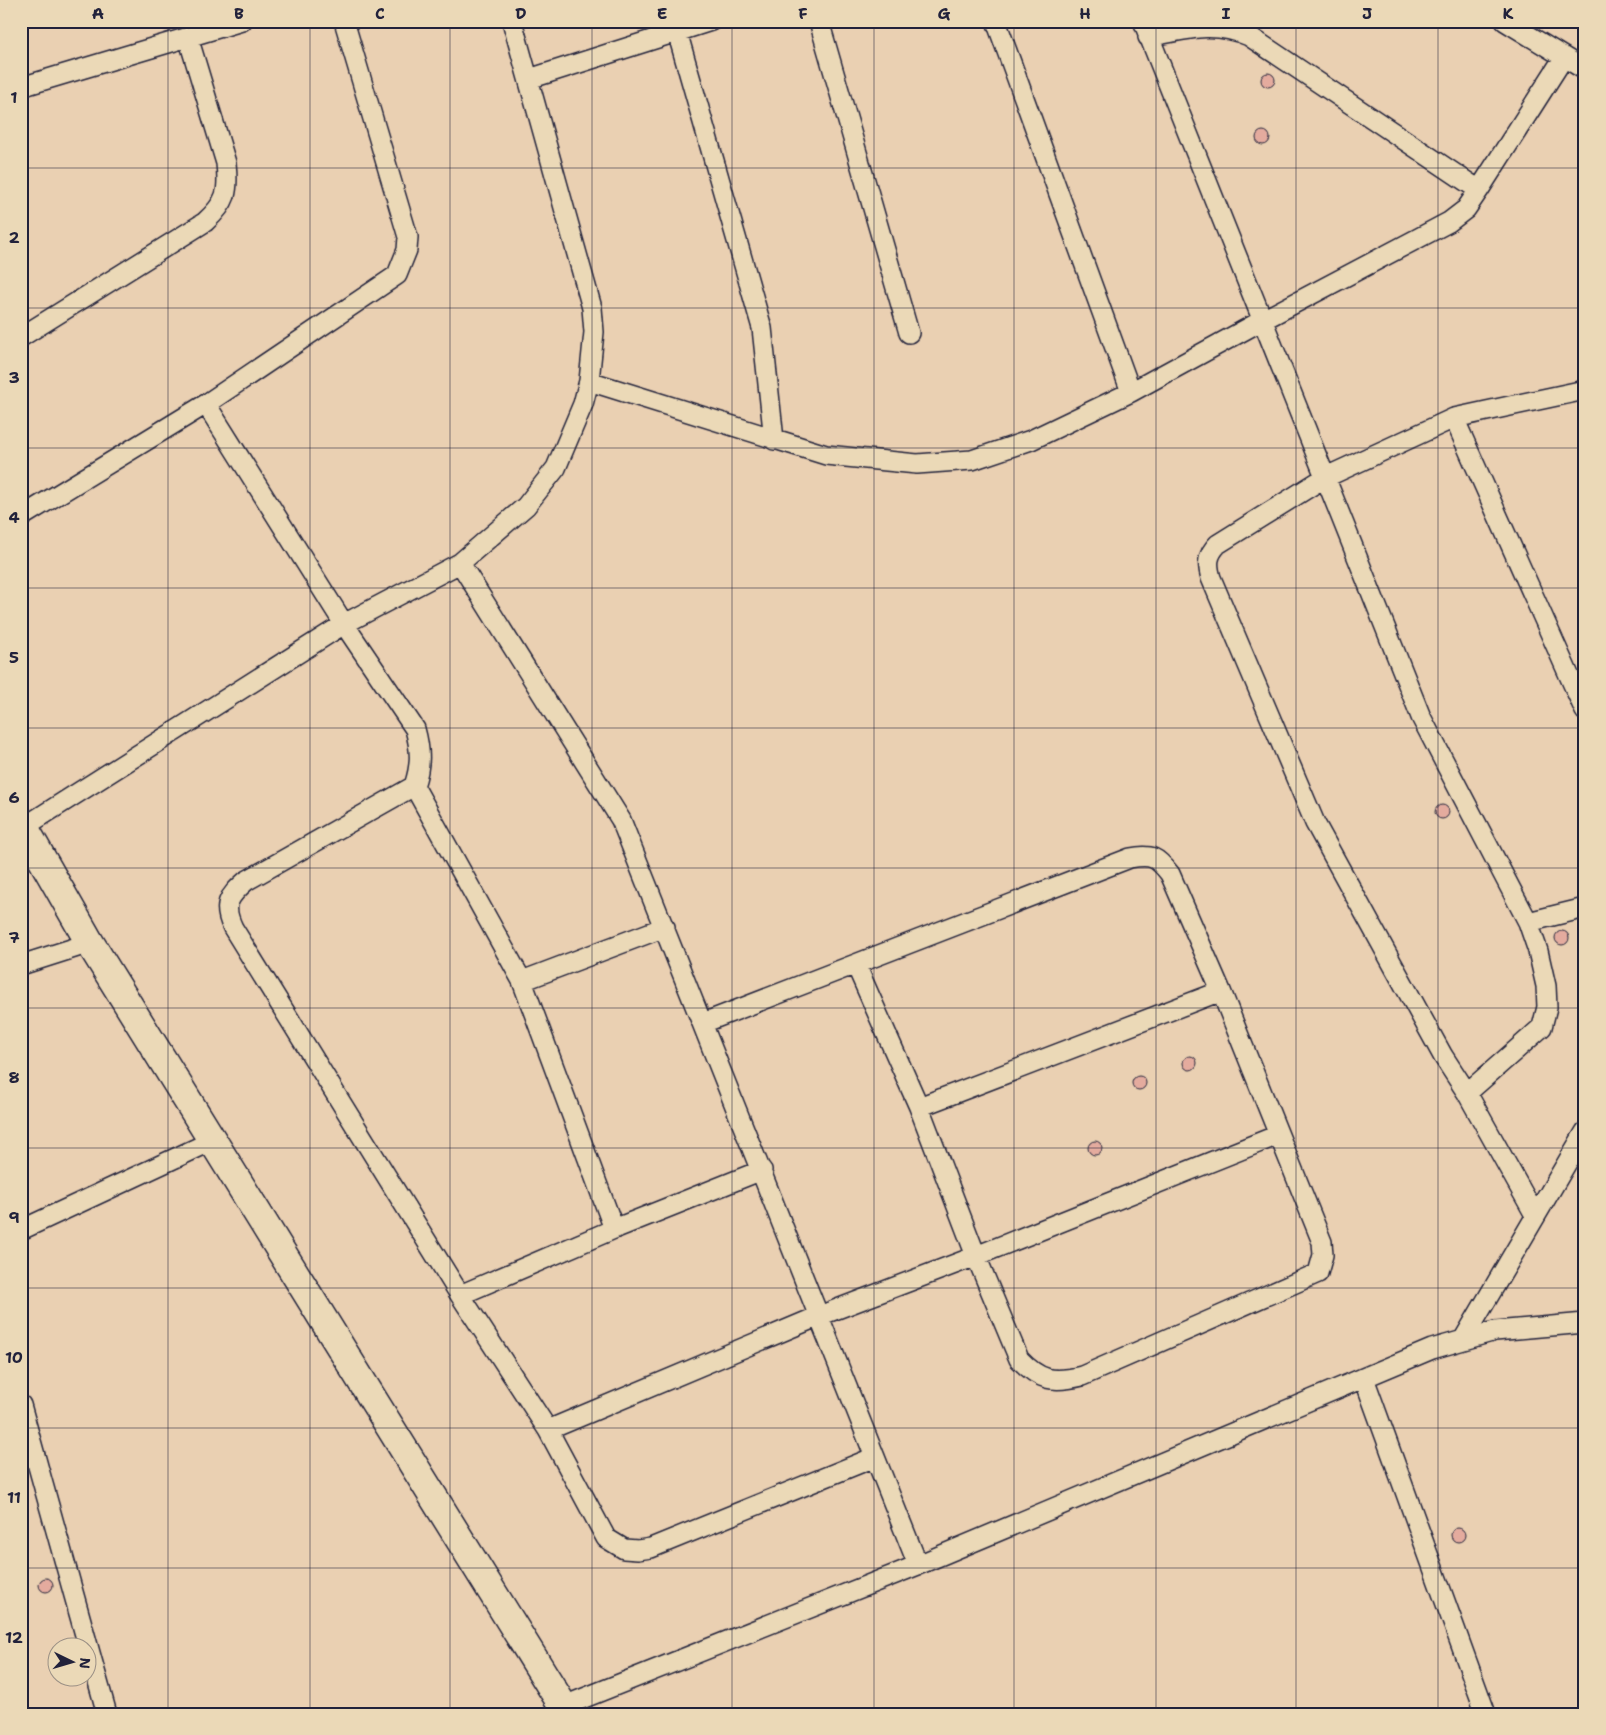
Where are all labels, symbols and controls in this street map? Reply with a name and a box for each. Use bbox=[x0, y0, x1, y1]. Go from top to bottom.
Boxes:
text: A bbox=[92, 3, 104, 24]
text: B bbox=[234, 3, 244, 24]
text: C bbox=[375, 3, 385, 24]
text: D bbox=[515, 3, 527, 24]
text: E bbox=[657, 3, 667, 24]
text: F bbox=[798, 3, 808, 24]
text: G bbox=[938, 3, 951, 24]
text: H bbox=[1079, 3, 1091, 24]
text: I bbox=[1222, 3, 1231, 24]
text: J bbox=[1362, 3, 1372, 24]
text: K bbox=[1503, 3, 1514, 24]
text: 1 bbox=[10, 87, 18, 108]
text: 2 bbox=[8, 227, 20, 248]
text: 3 bbox=[8, 367, 20, 388]
text: 4 bbox=[8, 507, 20, 528]
text: 5 bbox=[9, 647, 19, 668]
text: 6 bbox=[8, 787, 20, 808]
text: 7 bbox=[8, 927, 20, 948]
text: 8 bbox=[8, 1067, 20, 1088]
text: 9 bbox=[8, 1207, 20, 1228]
text: 10 bbox=[5, 1347, 23, 1368]
text: 11 bbox=[7, 1487, 21, 1508]
text: 12 bbox=[5, 1627, 23, 1648]
north arrow bbox=[48, 1638, 98, 1688]
text: N bbox=[76, 1657, 94, 1669]

